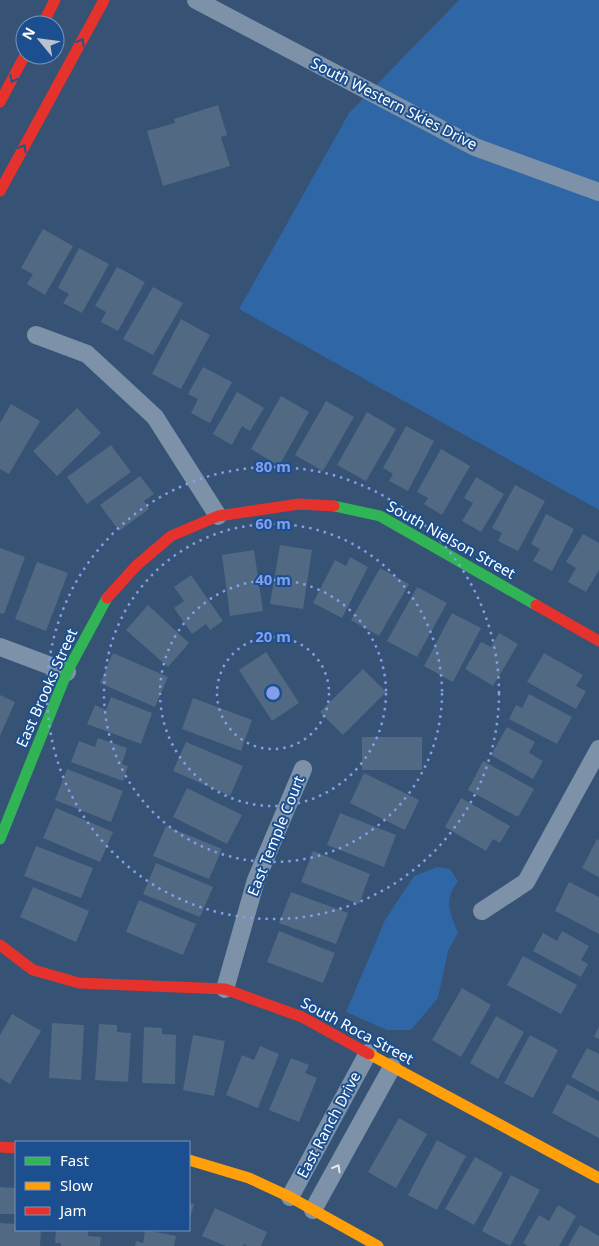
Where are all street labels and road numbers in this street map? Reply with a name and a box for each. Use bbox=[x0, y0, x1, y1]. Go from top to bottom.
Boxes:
street label: South Western Skies Drive bbox=[308, 52, 481, 154]
street label: South Nielson Street bbox=[384, 495, 520, 583]
street label: East Brooks Street bbox=[11, 625, 81, 750]
street label: East Temple Court bbox=[242, 772, 309, 899]
street label: South Roca Street bbox=[298, 992, 418, 1069]
street label: East Ranch Drive bbox=[292, 1068, 365, 1181]

